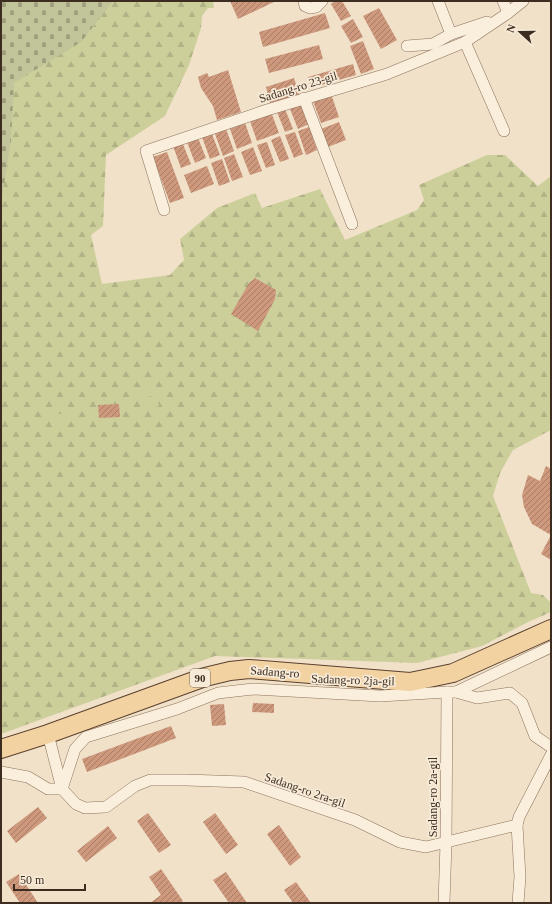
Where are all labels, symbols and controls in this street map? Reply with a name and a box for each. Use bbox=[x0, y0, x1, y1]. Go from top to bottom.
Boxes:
north arrow bbox=[500, 12, 540, 52]
text: N bbox=[504, 23, 518, 34]
street label: Sadang-ro 23-gil bbox=[257, 68, 339, 106]
street label: Sadang-ro bbox=[250, 663, 300, 681]
road number: 90 bbox=[190, 669, 210, 687]
street label: Sadang-ro 2ja-gil bbox=[311, 672, 396, 688]
street label: Sadang-ro 2a-gil bbox=[426, 756, 440, 837]
street label: Sadang-ro 2ra-gil bbox=[263, 770, 348, 811]
scale bar bbox=[14, 866, 85, 892]
text: 50 m bbox=[20, 873, 45, 887]

